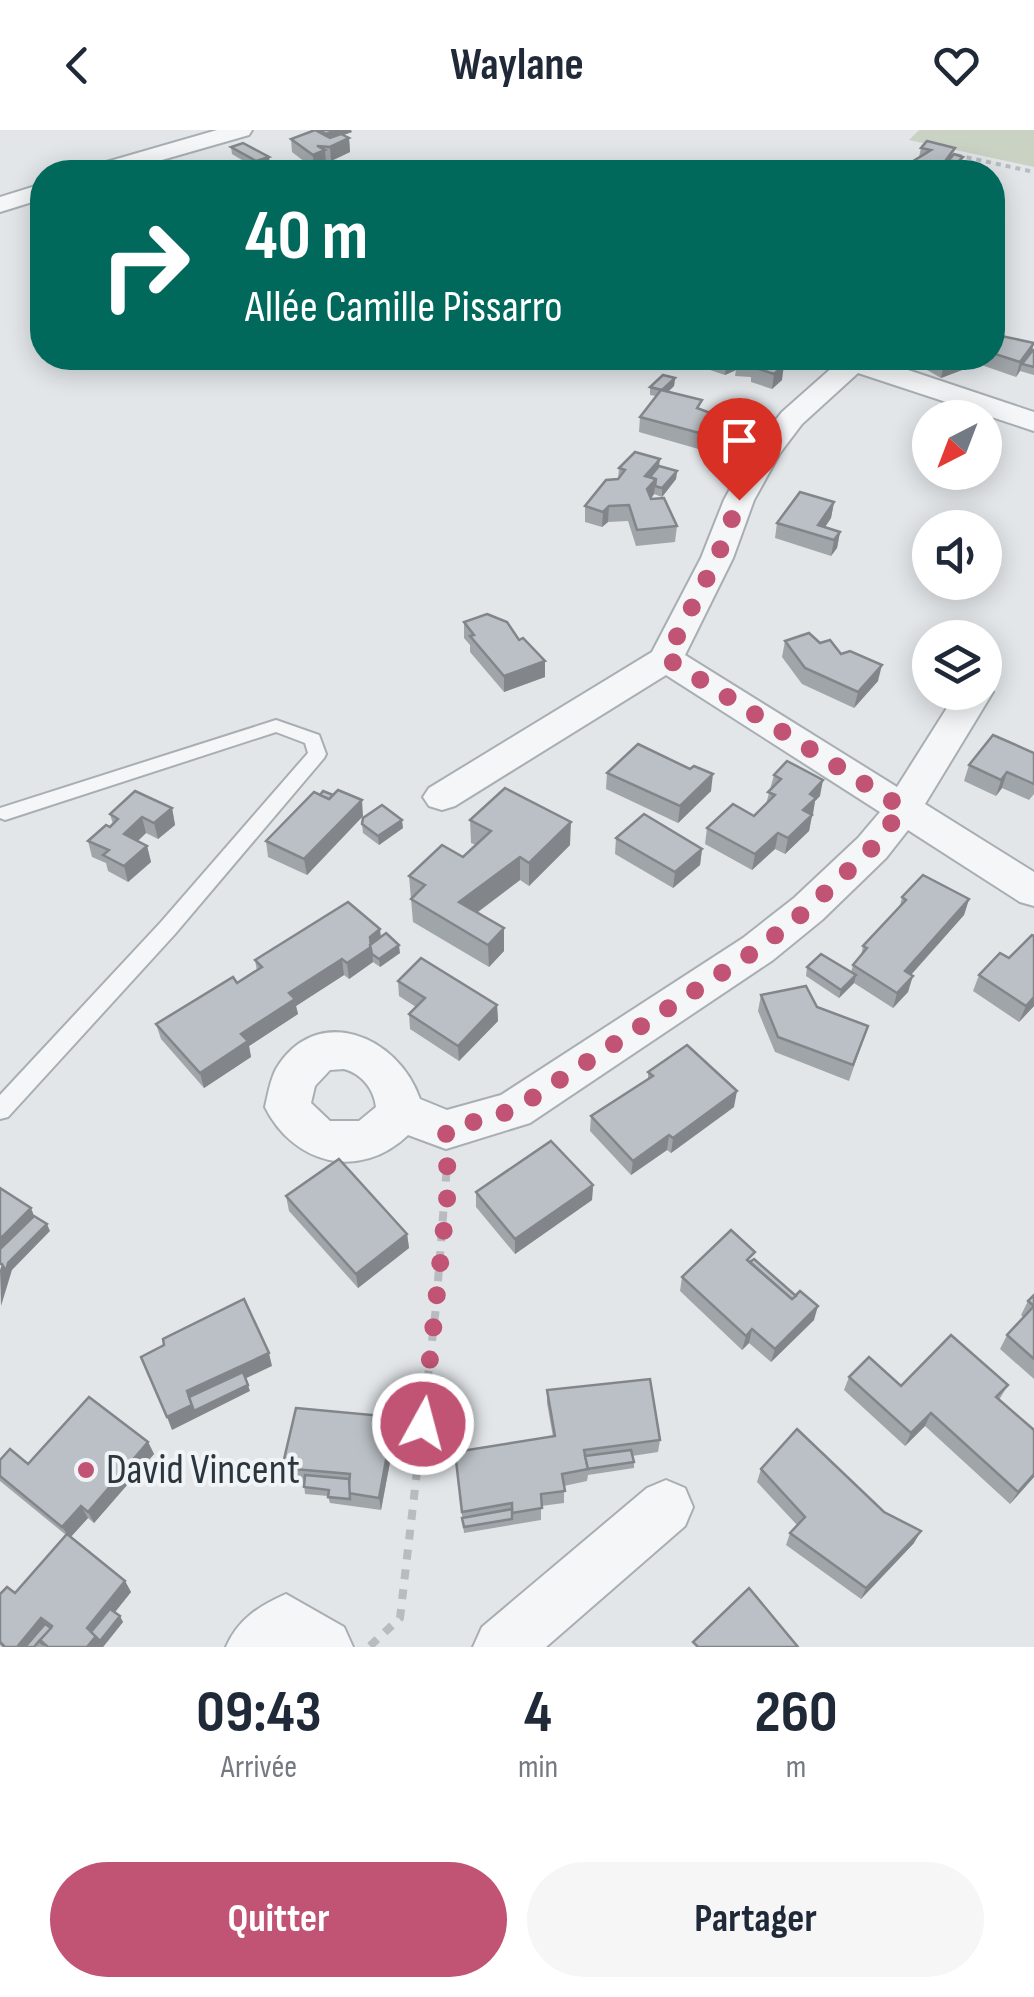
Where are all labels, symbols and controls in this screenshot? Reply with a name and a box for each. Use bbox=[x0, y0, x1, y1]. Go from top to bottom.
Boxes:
icon: back bbox=[50, 38, 105, 93]
text: Waylane bbox=[450, 38, 584, 93]
icon: heart bbox=[929, 38, 984, 93]
text: 40 m bbox=[245, 195, 368, 279]
icon: right bbox=[80, 200, 210, 330]
text: Allée Camille Pissarro bbox=[245, 280, 563, 335]
pin bbox=[697, 398, 782, 501]
north arrow bbox=[912, 400, 1002, 490]
map controls bbox=[912, 400, 1002, 710]
icon: arrive bbox=[712, 413, 767, 468]
button: sound bbox=[912, 510, 1002, 600]
button: layers bbox=[912, 620, 1002, 710]
position arrow bbox=[371, 1372, 475, 1476]
place label: David Vincent bbox=[106, 1445, 300, 1496]
marker: David Vincent bbox=[75, 1459, 97, 1481]
text: 09:43 bbox=[196, 1677, 322, 1749]
text: 4 bbox=[524, 1677, 552, 1749]
text: 260 bbox=[755, 1677, 838, 1749]
text: Arrivée bbox=[221, 1748, 297, 1787]
text: min bbox=[518, 1748, 558, 1787]
text: m bbox=[786, 1748, 806, 1787]
button: Quitter bbox=[50, 1862, 507, 1977]
button: Partager bbox=[527, 1862, 984, 1977]

